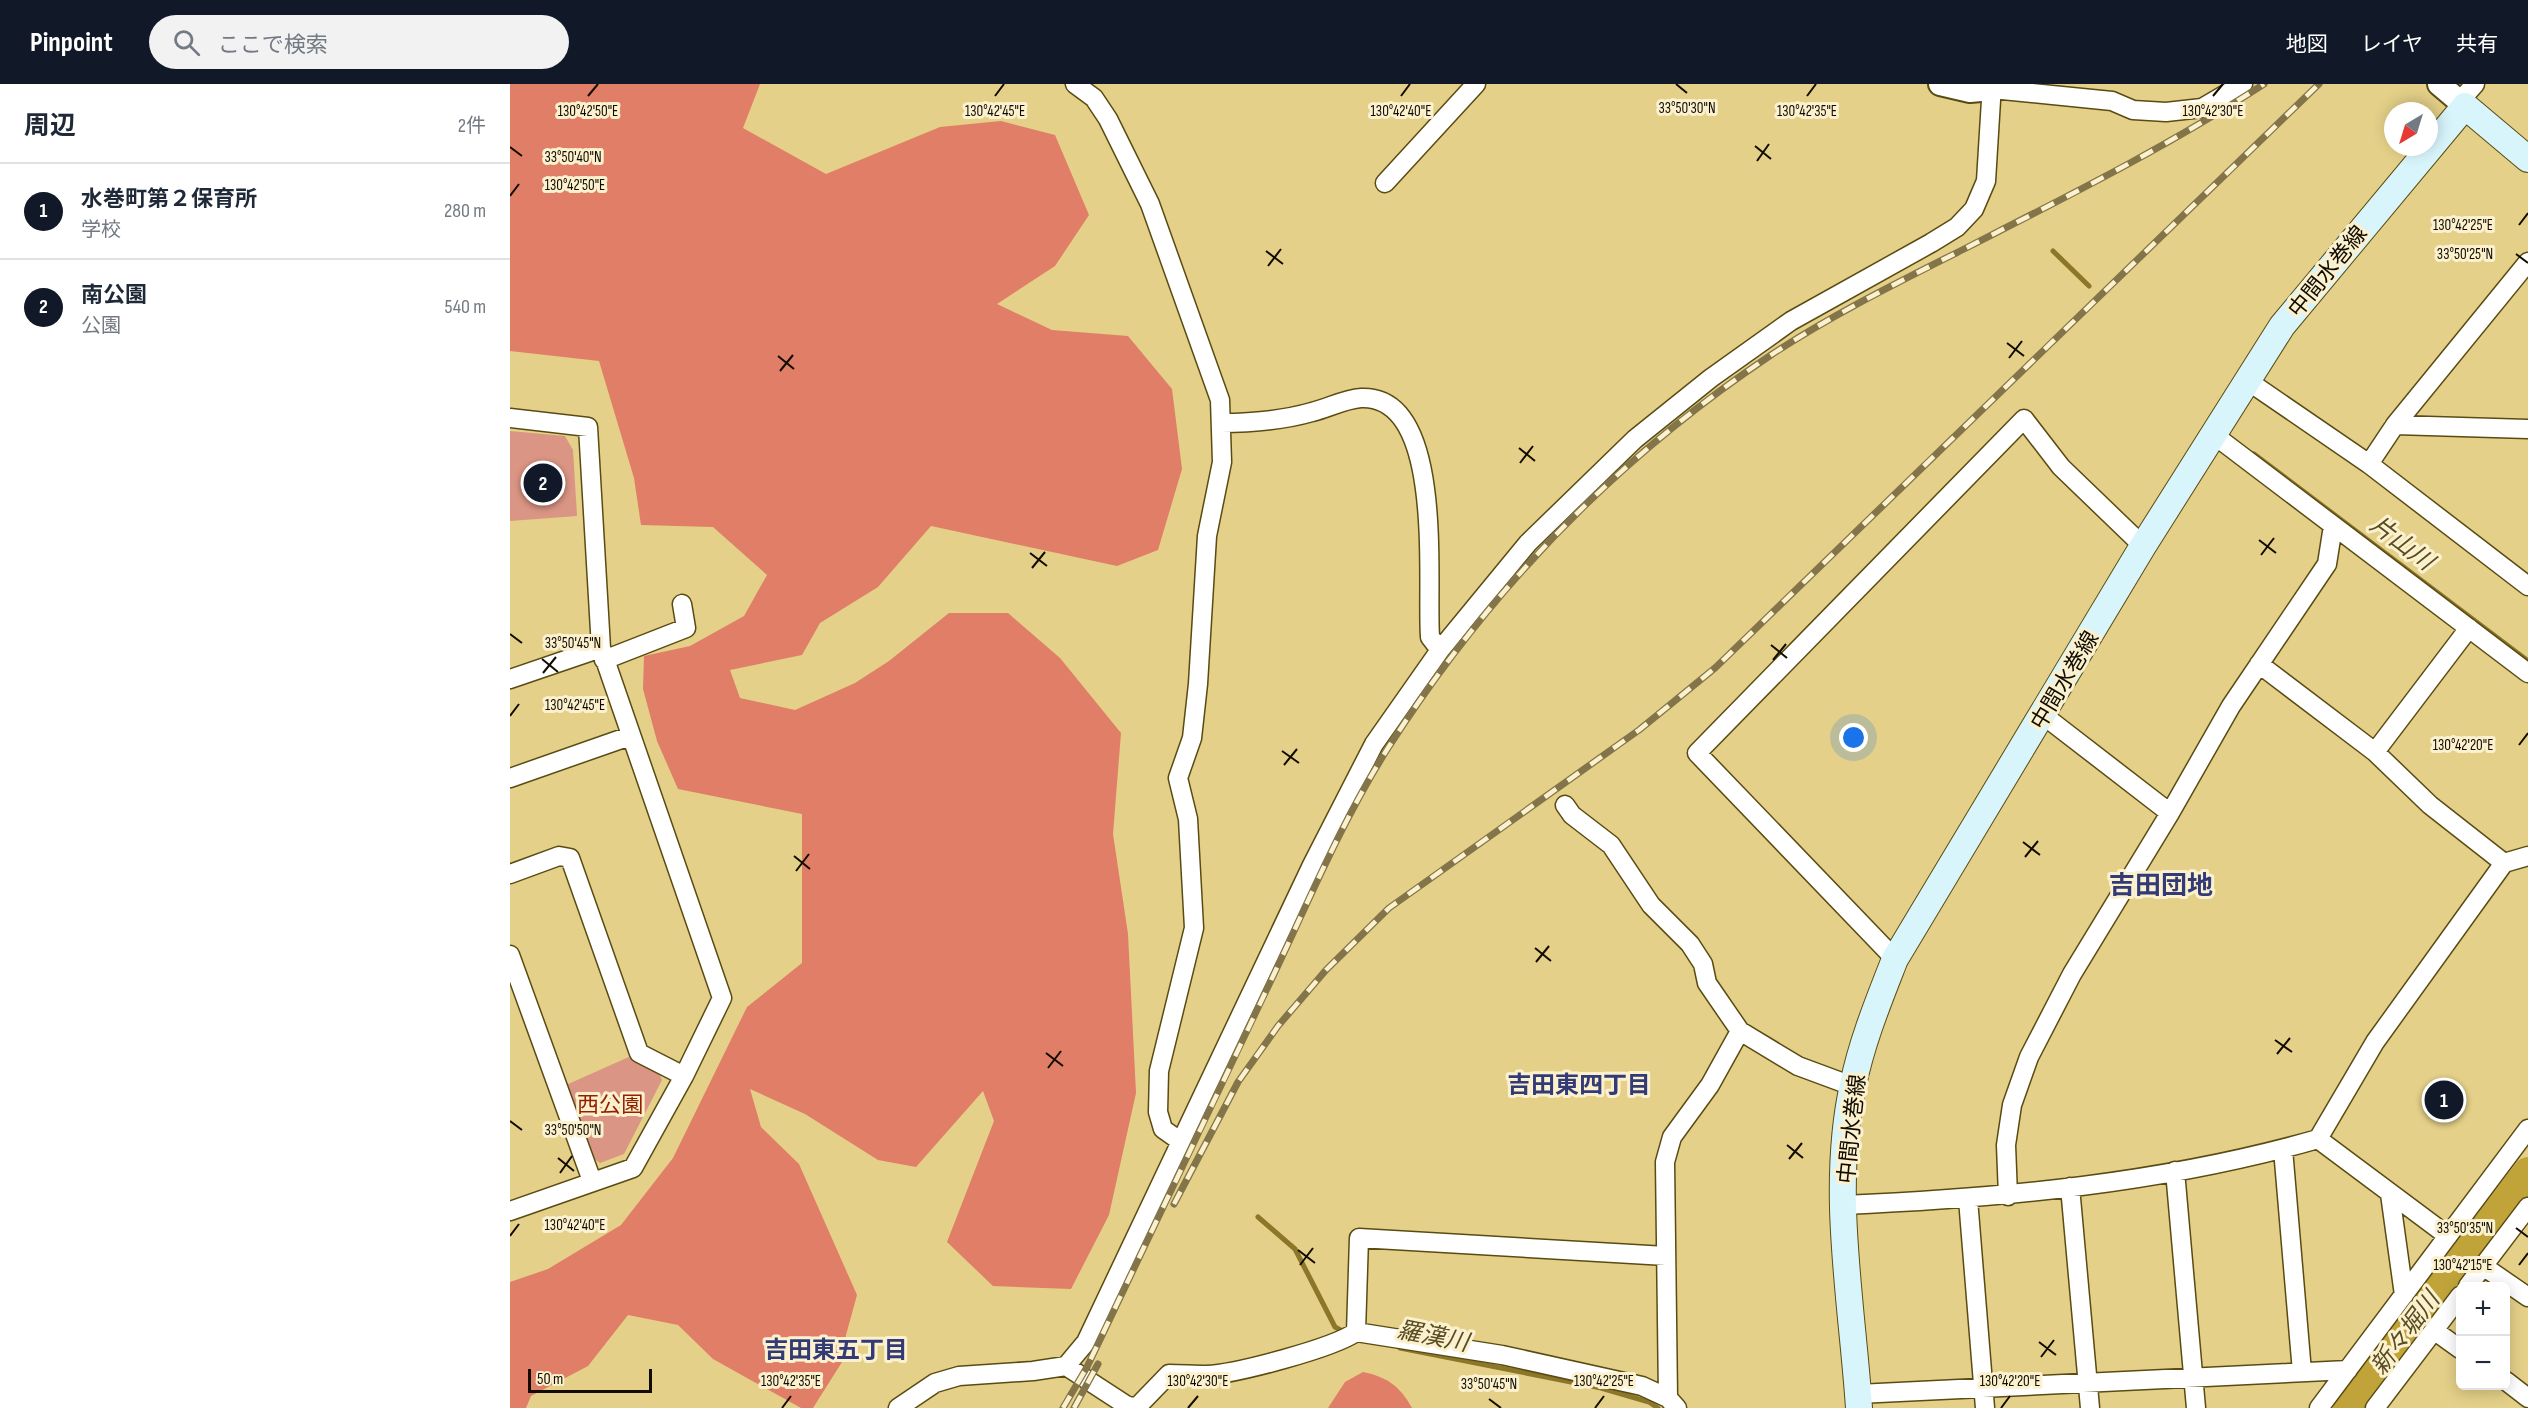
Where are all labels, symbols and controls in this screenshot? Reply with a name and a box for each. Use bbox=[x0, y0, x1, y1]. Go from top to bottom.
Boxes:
search box bbox=[149, 15, 569, 69]
text: Pinpoint bbox=[30, 26, 113, 59]
icon: search bbox=[170, 26, 203, 59]
text: ここで検索 bbox=[218, 32, 328, 59]
text: 地図 bbox=[2286, 32, 2328, 57]
text: レイヤ bbox=[2361, 32, 2423, 57]
text: 共有 bbox=[2456, 32, 2498, 57]
text: 33°50'30"N bbox=[1658, 99, 1716, 118]
text: 130°42'50"E bbox=[558, 102, 618, 121]
text: 130°42'45"E bbox=[965, 102, 1025, 121]
text: 130°42'40"E bbox=[1371, 102, 1431, 121]
text: 130°42'35"E bbox=[1777, 102, 1837, 121]
text: 130°42'30"E bbox=[2183, 102, 2243, 121]
north arrow bbox=[2384, 102, 2438, 156]
text: 周辺 bbox=[24, 111, 76, 142]
text: 2件 bbox=[458, 114, 486, 138]
text: 33°50'40"N bbox=[544, 148, 602, 167]
text: 130°42'50"E bbox=[545, 176, 605, 195]
text: 水巻町第２保育所 bbox=[81, 186, 257, 213]
text: 1 bbox=[40, 199, 47, 223]
text: 280 m bbox=[444, 199, 486, 223]
text: 130°42'25"E bbox=[2433, 216, 2493, 235]
text: 学校 bbox=[81, 218, 121, 242]
street label: 中間水巻線 bbox=[2283, 221, 2373, 323]
text: 33°50'25"N bbox=[2437, 245, 2493, 264]
text: 南公園 bbox=[81, 282, 147, 309]
text: 2 bbox=[39, 295, 48, 319]
text: 540 m bbox=[445, 295, 486, 319]
text: 公園 bbox=[81, 314, 121, 338]
pin: 2 bbox=[524, 460, 562, 506]
water label: 片山川 bbox=[2364, 510, 2442, 578]
street label: 中間水巻線 bbox=[2025, 627, 2105, 735]
text: 33°50'45"N bbox=[545, 634, 601, 653]
text: 130°42'45"E bbox=[545, 696, 605, 715]
your location bbox=[1839, 723, 1868, 752]
text: 130°42'20"E bbox=[2433, 736, 2493, 755]
district label: 吉田団地 bbox=[2109, 871, 2213, 902]
district label: 吉田東四丁目 bbox=[1507, 1071, 1651, 1100]
street label: 中間水巻線 bbox=[1833, 1073, 1872, 1185]
pin: 1 bbox=[2424, 1078, 2464, 1122]
park label: 西公園 bbox=[577, 1092, 643, 1119]
text: 33°50'50"N bbox=[545, 1121, 601, 1140]
text: 130°42'40"E bbox=[545, 1216, 605, 1235]
text: 33°50'35"N bbox=[2437, 1219, 2493, 1238]
text: 130°42'15"E bbox=[2433, 1256, 2493, 1275]
map controls bbox=[2456, 1282, 2510, 1390]
button: + bbox=[2456, 1282, 2510, 1336]
water label: 新々堀川 bbox=[2365, 1284, 2448, 1380]
water label: 羅漢川 bbox=[1395, 1315, 1474, 1358]
district label: 吉田東五丁目 bbox=[764, 1336, 908, 1365]
button: − bbox=[2456, 1336, 2510, 1390]
scale bar bbox=[528, 1366, 652, 1394]
text: 50 m bbox=[537, 1370, 563, 1389]
text: 130°42'35"E bbox=[761, 1372, 821, 1391]
text: 130°42'30"E bbox=[1168, 1372, 1228, 1391]
text: 130°42'25"E bbox=[1574, 1372, 1634, 1391]
text: 130°42'20"E bbox=[1980, 1372, 2040, 1391]
text: 33°50'45"N bbox=[1461, 1375, 1517, 1394]

